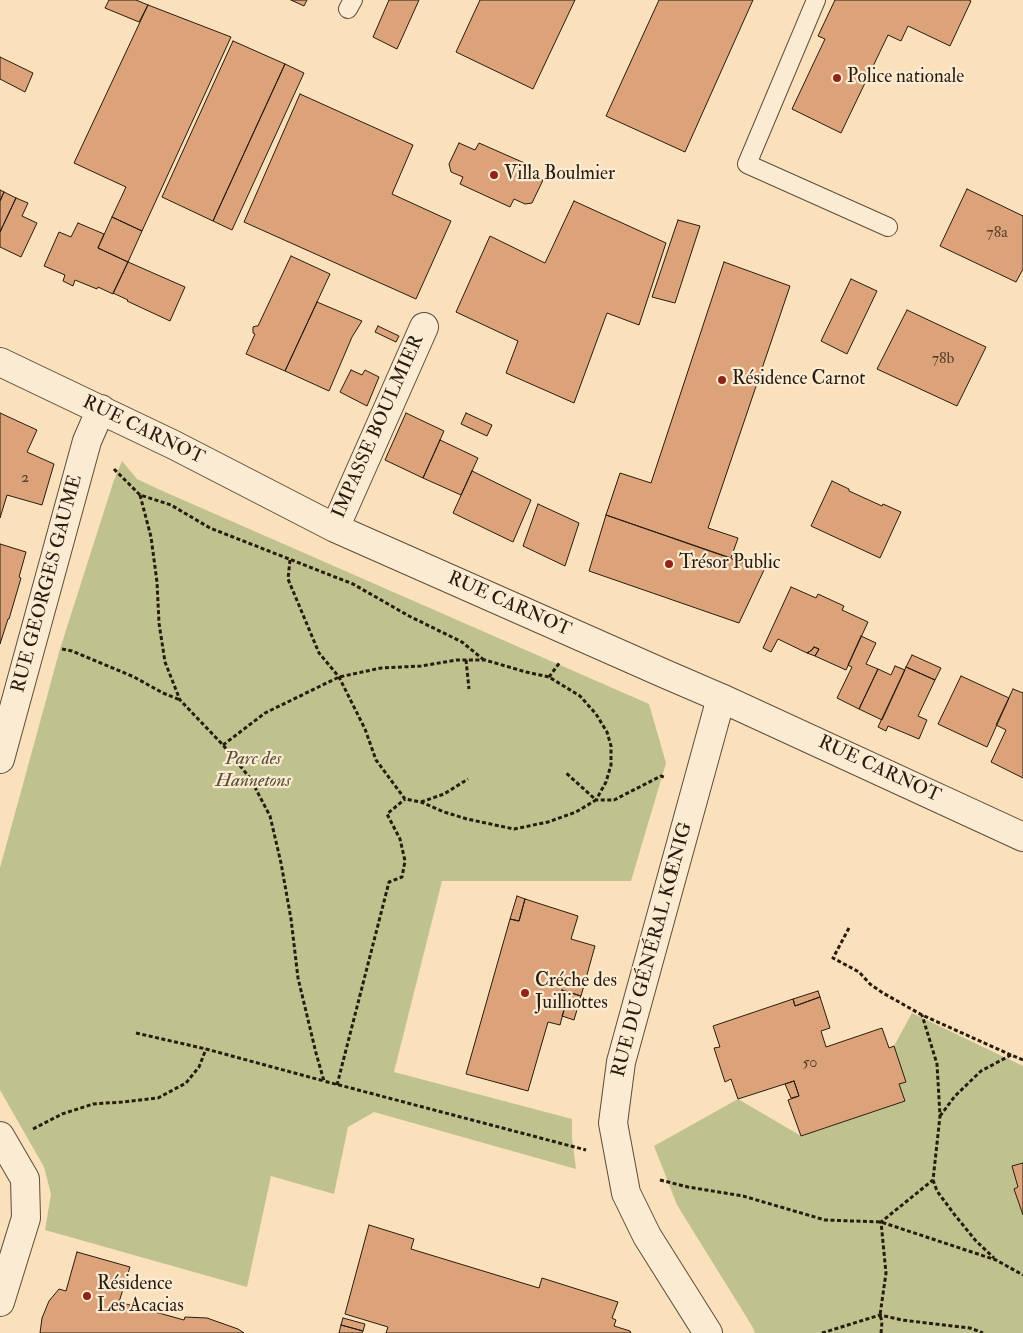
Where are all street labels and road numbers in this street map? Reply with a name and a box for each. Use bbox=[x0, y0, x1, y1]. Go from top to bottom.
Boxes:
street label: IMPASSE BOULMIER bbox=[328, 332, 430, 522]
street label: RUE CARNOT bbox=[78, 392, 208, 470]
street label: RUE GEORGES GAUME bbox=[8, 473, 88, 695]
street label: RUE CARNOT bbox=[444, 568, 574, 642]
street label: RUE CARNOT bbox=[814, 732, 944, 808]
street label: RUE DU GÉNÉRAL KŒNIG bbox=[608, 820, 698, 1080]

